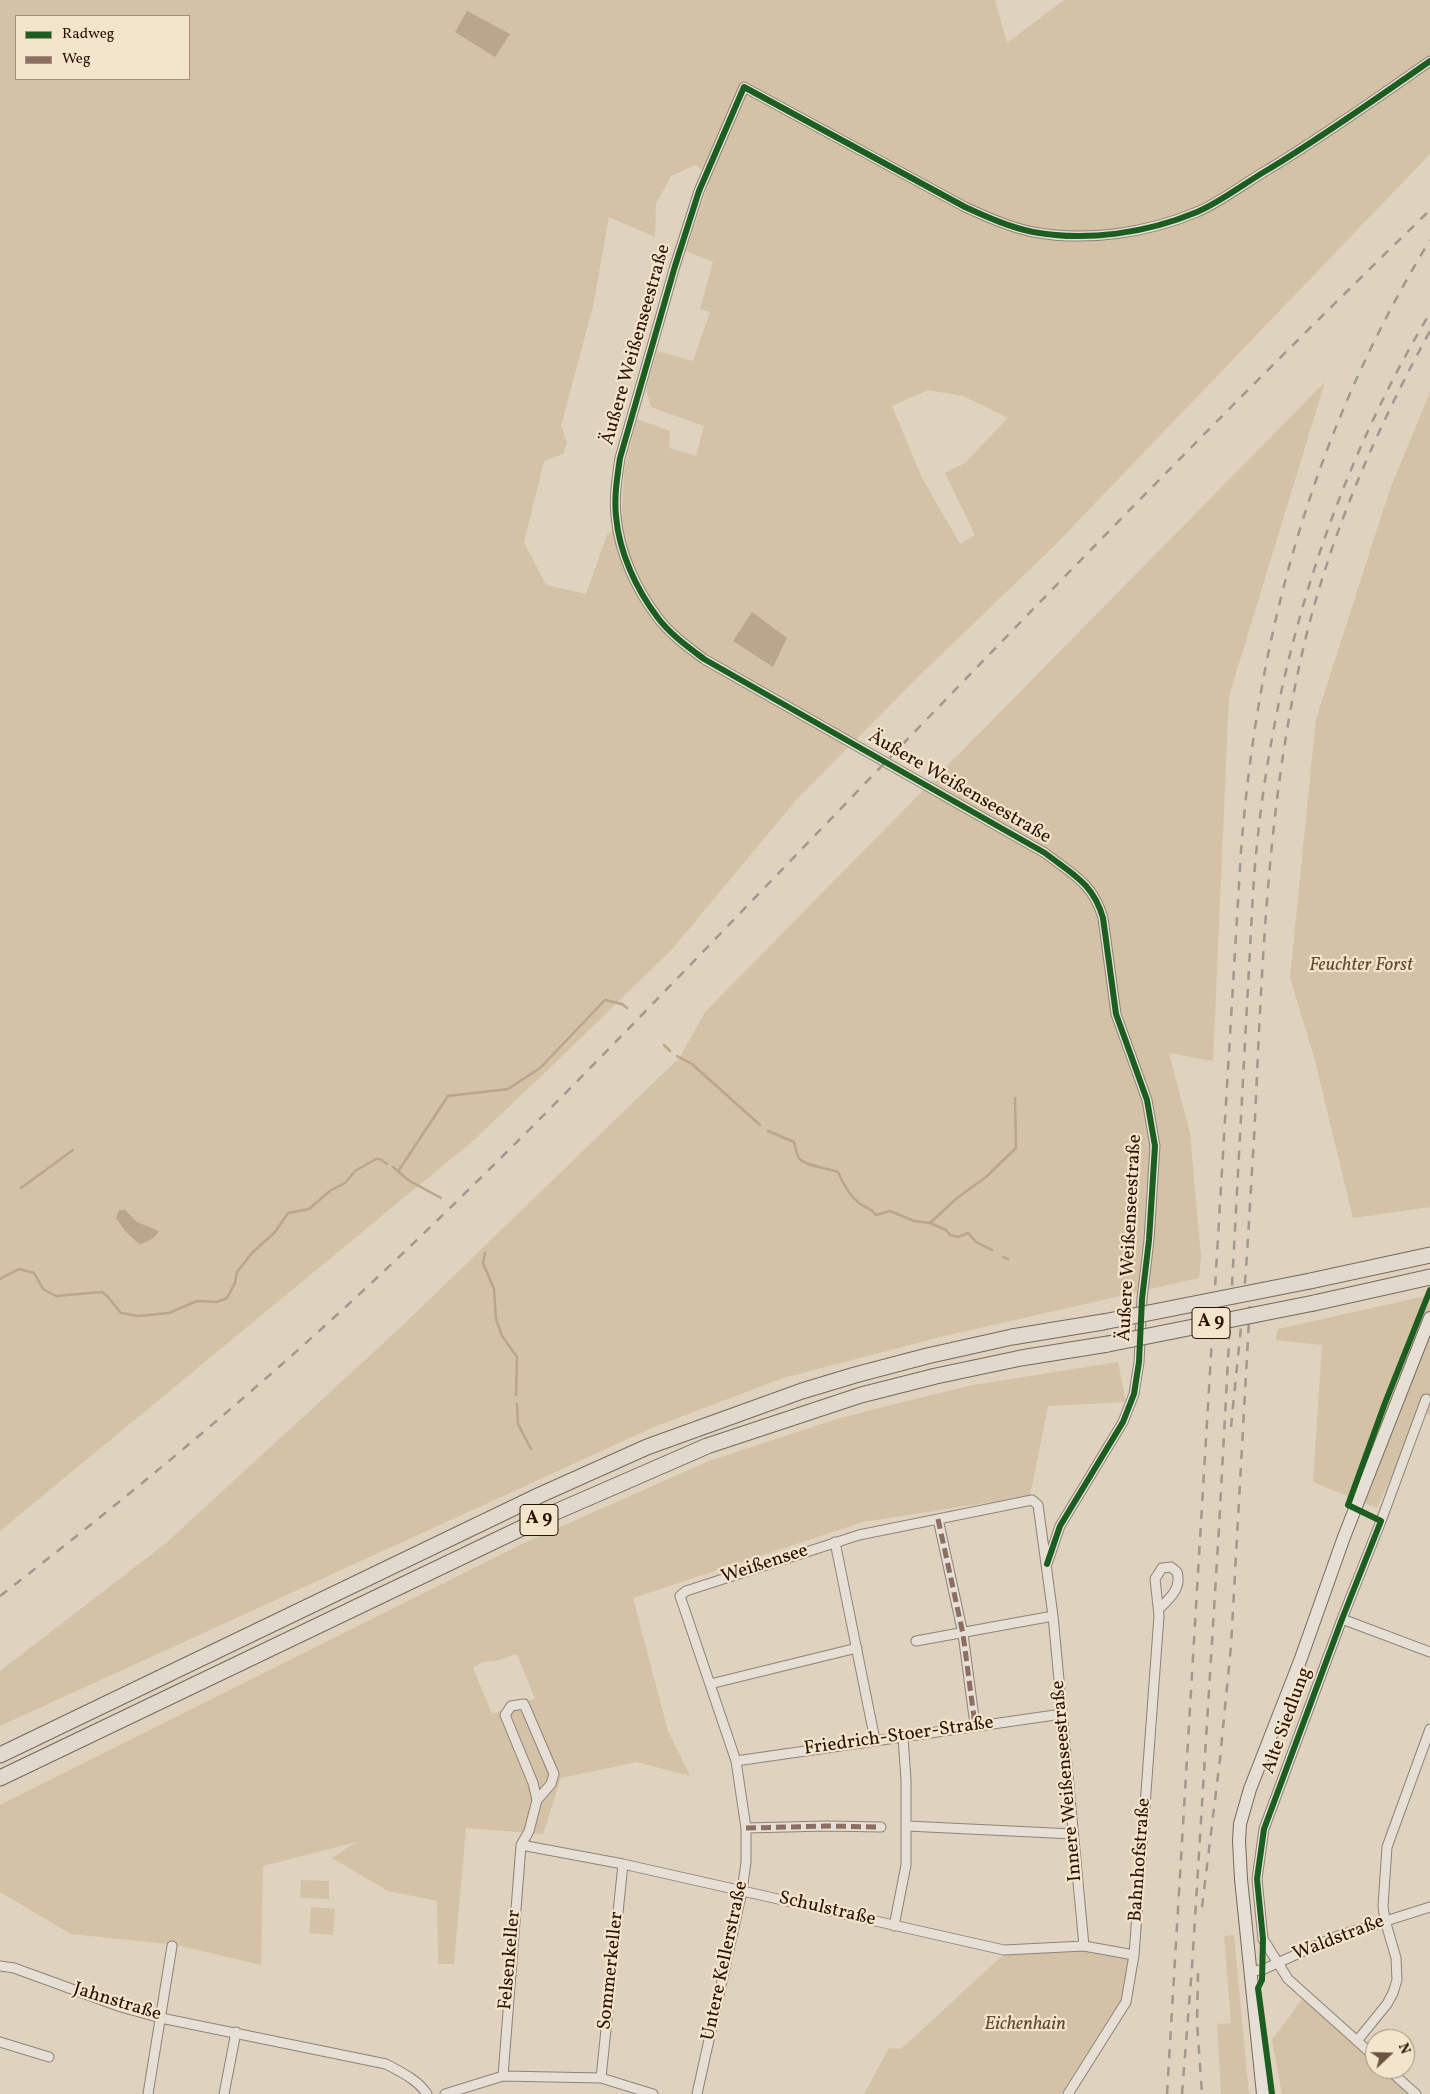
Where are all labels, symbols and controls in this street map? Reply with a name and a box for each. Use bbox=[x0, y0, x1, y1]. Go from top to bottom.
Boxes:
legend bbox=[15, 15, 190, 80]
text: Radweg bbox=[62, 24, 114, 45]
text: Weg bbox=[62, 49, 91, 70]
street label: Äußere Weißenseestraße bbox=[597, 242, 677, 448]
street label: Äußere Weißenseestraße bbox=[863, 726, 1055, 850]
park label: Feuchter Forst bbox=[1309, 956, 1413, 978]
street label: Äußere Weißenseestraße bbox=[1114, 1134, 1148, 1342]
road number: A 9 bbox=[1192, 1308, 1230, 1339]
road number: A 9 bbox=[520, 1504, 558, 1536]
street label: Weißensee bbox=[719, 1540, 811, 1590]
street label: Alte Siedlung bbox=[1258, 1665, 1318, 1777]
street label: Innere Weißenseestraße bbox=[1048, 1679, 1088, 1883]
street label: Friedrich-Stoer-Straße bbox=[803, 1712, 995, 1762]
street label: Bahnhofstraße bbox=[1125, 1797, 1157, 1923]
street label: Untere Kellerstraße bbox=[698, 1879, 754, 2043]
street label: Schulstraße bbox=[776, 1888, 878, 1932]
street label: Felsenkeller bbox=[495, 1909, 527, 2011]
street label: Sommerkeller bbox=[594, 1911, 630, 2031]
street label: Waldstraße bbox=[1290, 1911, 1388, 1967]
street label: Jahnstraße bbox=[70, 1979, 164, 2027]
park label: Eichenhain bbox=[984, 2015, 1066, 2037]
north arrow bbox=[1365, 2029, 1415, 2079]
text: N bbox=[1393, 2041, 1414, 2057]

